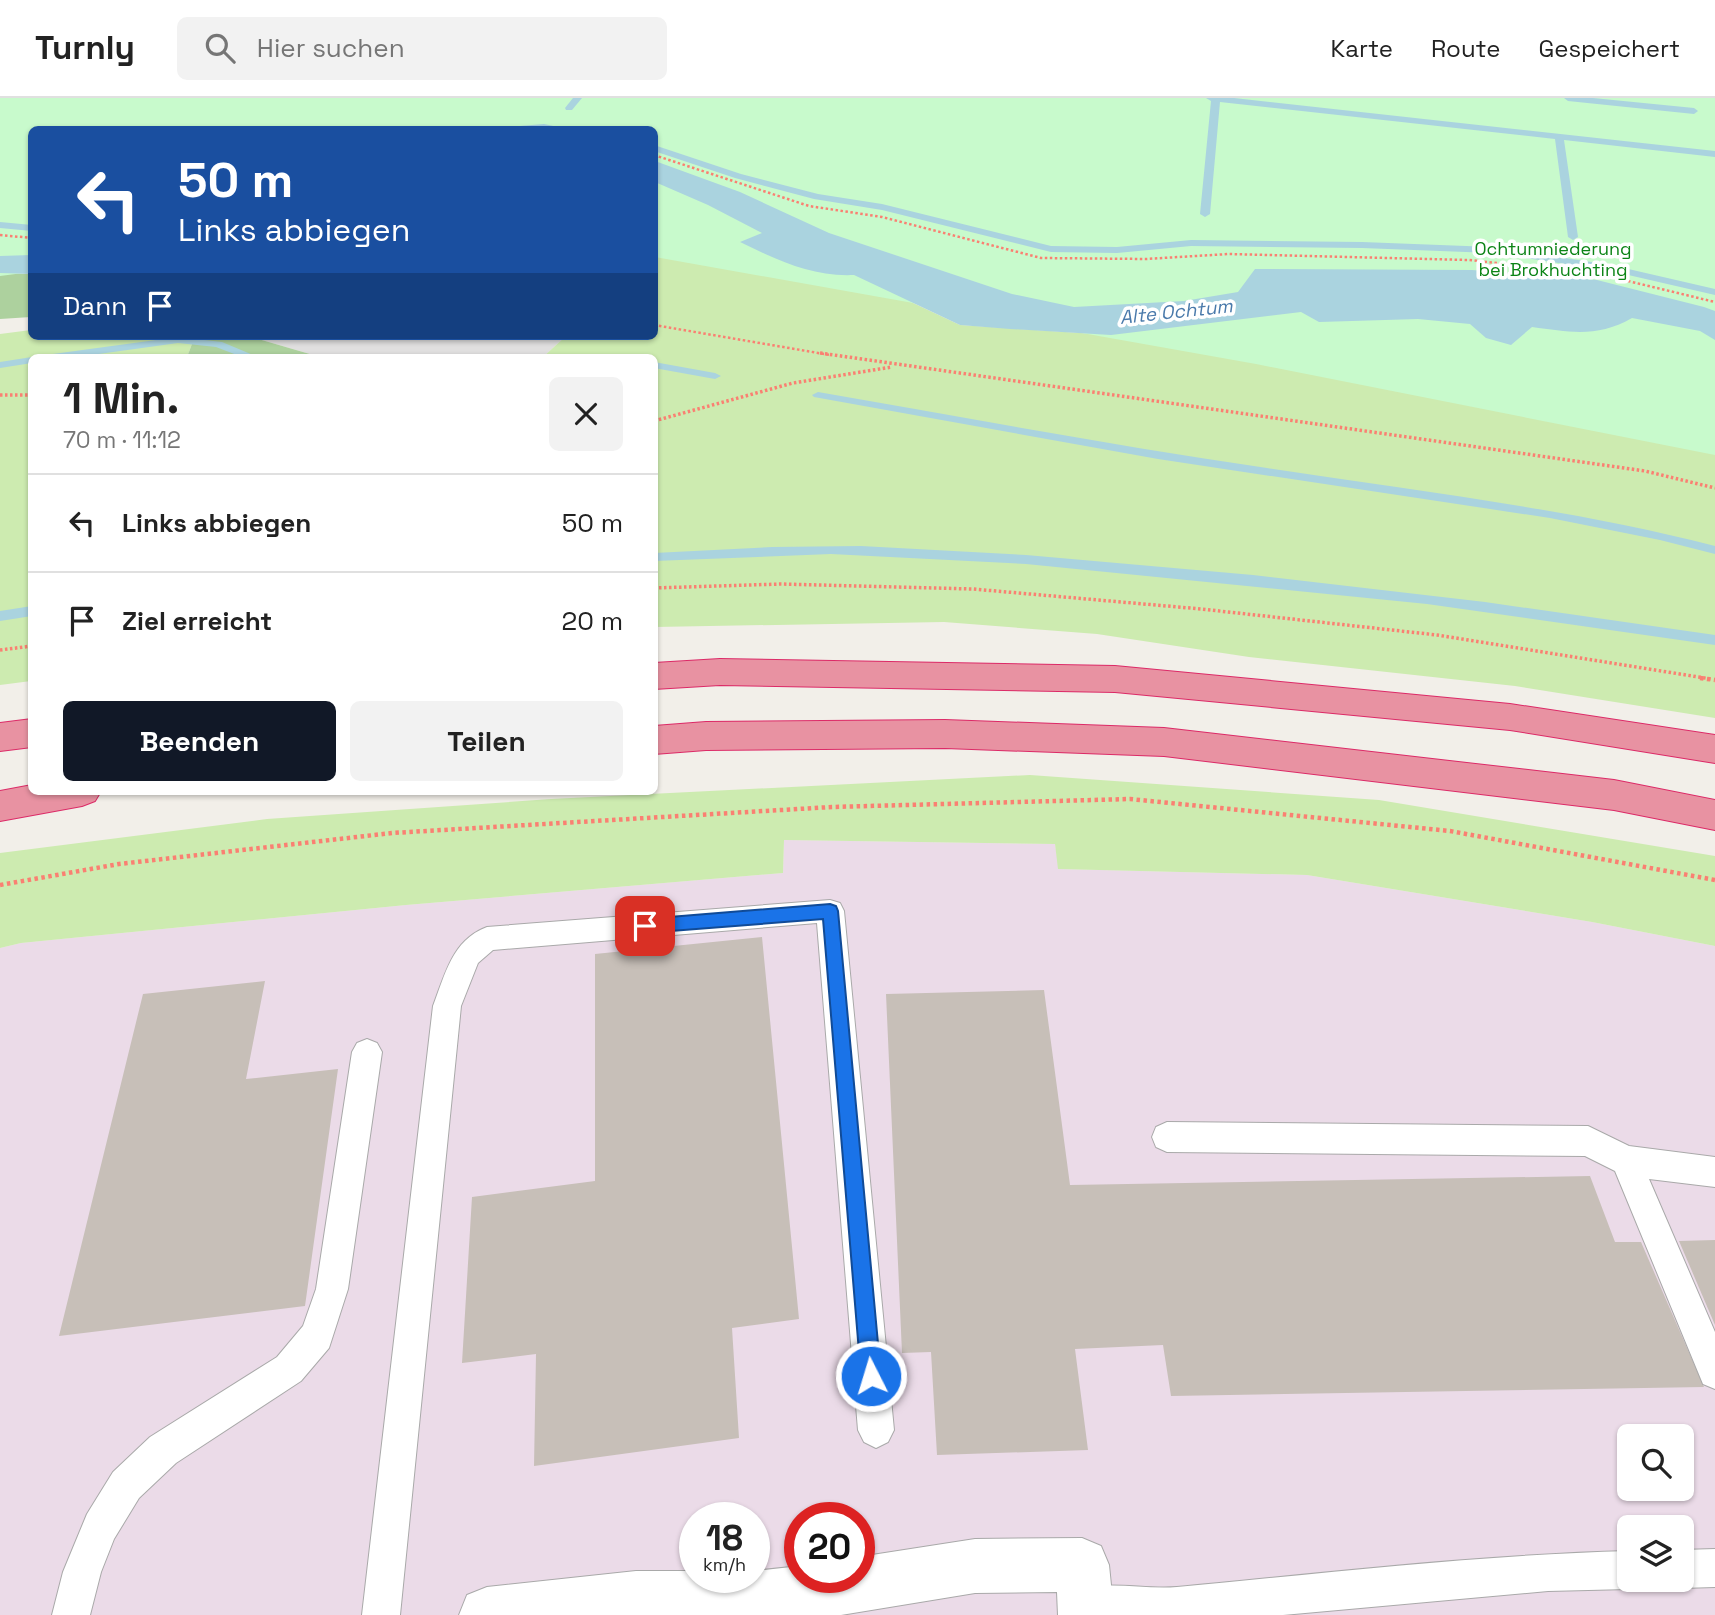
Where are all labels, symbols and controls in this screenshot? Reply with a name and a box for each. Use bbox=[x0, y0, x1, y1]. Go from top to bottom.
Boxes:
search box bbox=[177, 17, 667, 80]
text: Turnly bbox=[35, 27, 135, 69]
icon: search bbox=[201, 29, 239, 67]
text: Hier suchen bbox=[257, 31, 405, 65]
text: Karte bbox=[1331, 33, 1393, 64]
text: Route bbox=[1431, 33, 1500, 64]
text: Gespeichert bbox=[1538, 33, 1680, 64]
text: 50 m bbox=[178, 149, 293, 211]
icon: left bbox=[63, 154, 154, 245]
text: Links abbiegen bbox=[178, 210, 410, 250]
park label: Ochtumniederung bei Brokhuchting bbox=[1474, 237, 1632, 281]
icon: arrive bbox=[141, 287, 179, 325]
text: Dann bbox=[63, 289, 127, 323]
water label: Alte Ochtum bbox=[1118, 293, 1234, 330]
text: 1 Min. bbox=[63, 372, 179, 425]
button: close bbox=[549, 377, 623, 451]
text: 70 m · 11:12 bbox=[63, 425, 181, 455]
icon: left bbox=[63, 504, 101, 542]
text: Links abbiegen bbox=[122, 506, 311, 540]
text: 50 m bbox=[562, 506, 623, 540]
icon: arrive bbox=[63, 602, 101, 640]
text: Ziel erreicht bbox=[122, 604, 272, 638]
text: 20 m bbox=[562, 604, 623, 638]
button: Beenden bbox=[63, 701, 336, 781]
button: Teilen bbox=[350, 701, 623, 781]
pin bbox=[615, 896, 675, 956]
icon: arrive bbox=[626, 907, 664, 945]
position arrow bbox=[834, 1339, 908, 1413]
map controls bbox=[1617, 1424, 1694, 1592]
button: search bbox=[1617, 1424, 1694, 1501]
speed limit sign: 20 bbox=[784, 1502, 875, 1593]
button: layers bbox=[1617, 1515, 1694, 1592]
text: 18 bbox=[706, 1516, 743, 1560]
text: km/h bbox=[703, 1553, 746, 1576]

